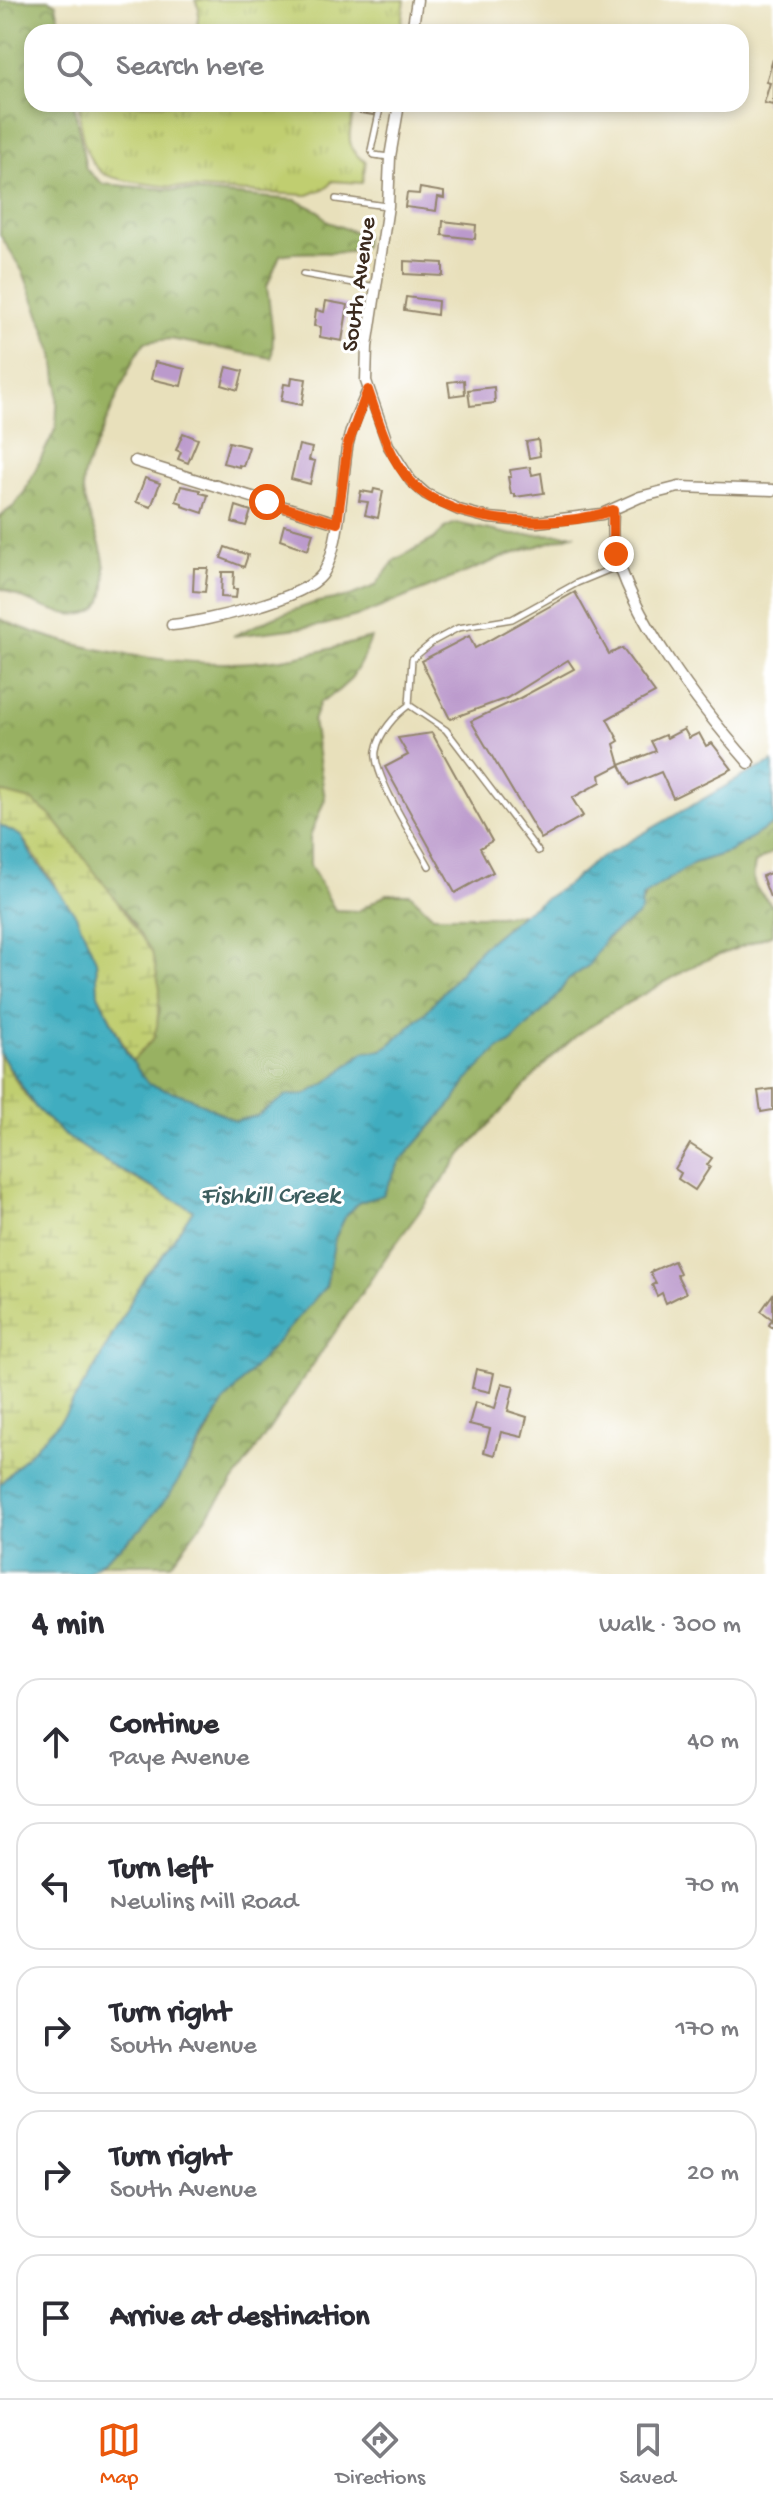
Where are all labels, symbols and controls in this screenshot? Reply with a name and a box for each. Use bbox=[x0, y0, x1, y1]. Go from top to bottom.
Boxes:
search box bbox=[24, 24, 749, 112]
icon: search bbox=[52, 46, 96, 90]
text: Search here bbox=[116, 51, 264, 86]
street label: South Avenue bbox=[337, 215, 384, 354]
route start bbox=[249, 484, 285, 520]
route end bbox=[598, 536, 634, 572]
water label: Fishkill Creek bbox=[200, 1182, 342, 1213]
text: 4 min bbox=[32, 1606, 104, 1646]
text: Walk · 300 m bbox=[599, 1611, 741, 1642]
text: Continue bbox=[110, 1709, 219, 1744]
icon: ahead bbox=[34, 1720, 78, 1764]
text: 40 m bbox=[687, 1727, 739, 1758]
text: Paye Avenue bbox=[110, 1744, 249, 1775]
text: Turn left bbox=[110, 1853, 211, 1888]
icon: left bbox=[34, 1864, 78, 1908]
text: 70 m bbox=[686, 1871, 739, 1902]
text: Newlins Mill Road bbox=[110, 1888, 298, 1919]
text: Turn right bbox=[110, 1997, 230, 2032]
icon: right bbox=[34, 2008, 78, 2052]
text: 170 m bbox=[676, 2015, 739, 2046]
text: South Avenue bbox=[110, 2032, 257, 2063]
text: Turn right bbox=[110, 2141, 230, 2176]
icon: right bbox=[34, 2152, 78, 2196]
text: 20 m bbox=[687, 2159, 739, 2190]
text: South Avenue bbox=[110, 2176, 257, 2207]
icon: arrive bbox=[34, 2296, 78, 2340]
text: Arrive at destination bbox=[110, 2301, 370, 2336]
tab: Map bbox=[97, 2418, 141, 2492]
tab: Directions bbox=[336, 2418, 425, 2492]
tab: Saved bbox=[619, 2418, 676, 2492]

